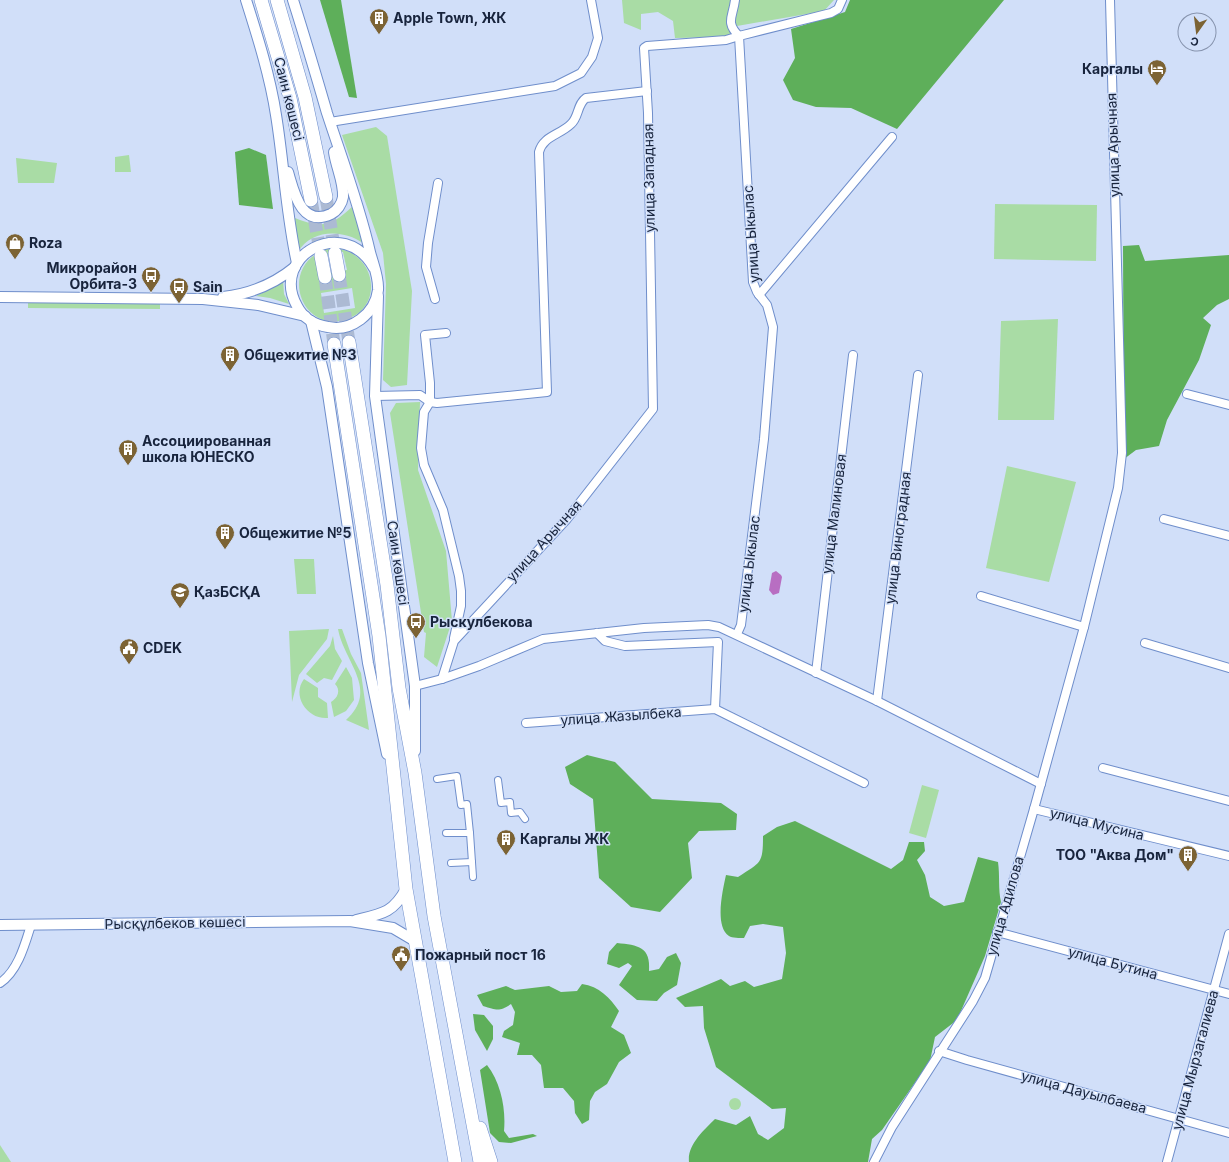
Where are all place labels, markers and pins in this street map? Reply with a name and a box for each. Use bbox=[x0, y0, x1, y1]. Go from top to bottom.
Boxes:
building icon: Apple Town, ЖК bbox=[368, 7, 390, 35]
place label: Apple Town, ЖК bbox=[393, 9, 506, 26]
hotel icon: Каргалы bbox=[1146, 58, 1168, 86]
place label: Каргалы bbox=[1082, 60, 1143, 77]
shop icon: Roza bbox=[4, 232, 26, 260]
place label: Roza bbox=[29, 234, 62, 251]
place label: Микрорайон Орбита-3 bbox=[47, 259, 137, 292]
bus stop icon: Микрорайон Орбита-3 bbox=[140, 265, 162, 293]
bus stop icon: Sain bbox=[168, 276, 190, 304]
place label: Sain bbox=[193, 278, 223, 295]
building icon: Общежитие №3 bbox=[219, 344, 241, 372]
place label: Общежитие №3 bbox=[244, 346, 357, 363]
place label: Ассоциированная школа ЮНЕСКО bbox=[142, 432, 271, 465]
building icon: Ассоциированная школа ЮНЕСКО bbox=[117, 438, 139, 466]
building icon: Общежитие №5 bbox=[214, 522, 236, 550]
place label: Общежитие №5 bbox=[239, 524, 352, 541]
school or university icon: ҚазБСҚА bbox=[169, 581, 191, 609]
place label: ҚазБСҚА bbox=[194, 583, 261, 600]
bus stop icon: Рыскулбекова bbox=[405, 611, 427, 639]
place label: Рыскулбекова bbox=[430, 613, 533, 630]
public building icon: CDEK bbox=[118, 637, 140, 665]
place label: CDEK bbox=[143, 639, 182, 656]
building icon: Каргалы ЖК bbox=[495, 828, 517, 856]
place label: Каргалы ЖК bbox=[520, 830, 609, 847]
building icon: ТОО "Аква Дом" bbox=[1177, 844, 1199, 872]
place label: ТОО "Аква Дом" bbox=[1056, 846, 1174, 863]
public building icon: Пожарный пост 16 bbox=[390, 944, 412, 972]
place label: Пожарный пост 16 bbox=[415, 946, 546, 963]

